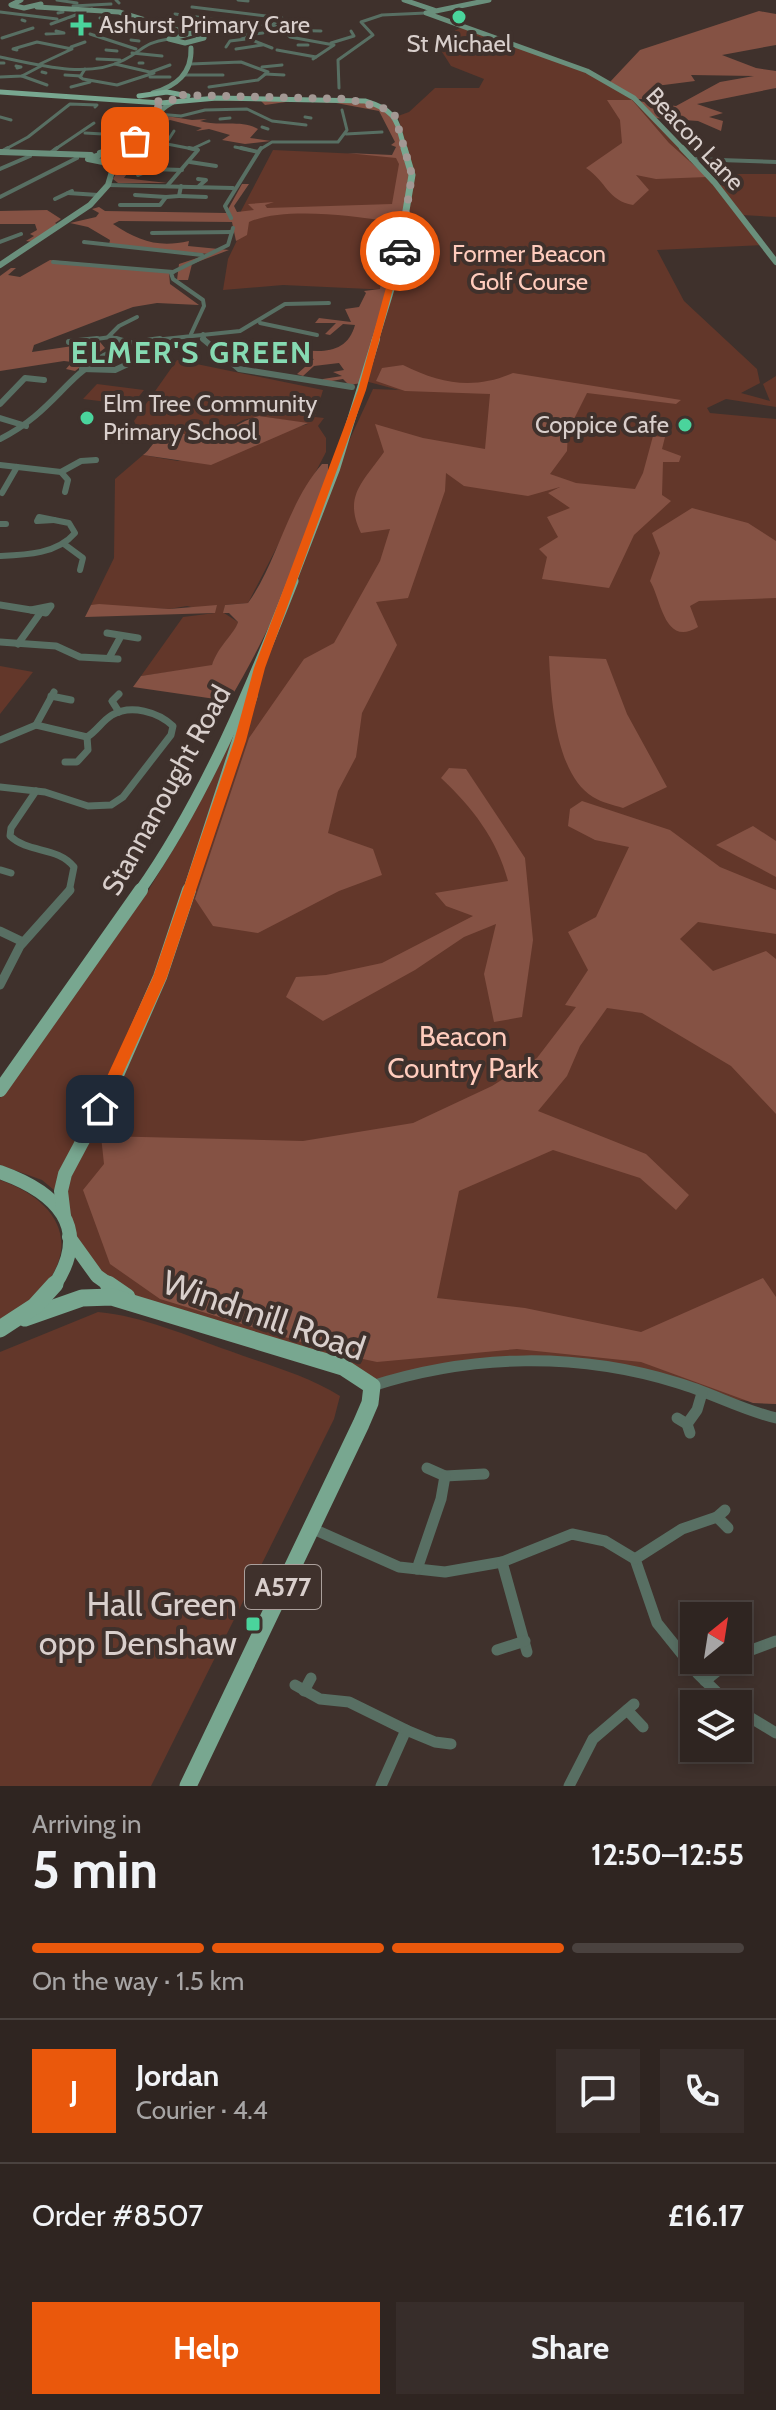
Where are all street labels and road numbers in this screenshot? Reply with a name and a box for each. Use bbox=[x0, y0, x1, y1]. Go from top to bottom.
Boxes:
street label: Beacon Lane bbox=[640, 81, 750, 196]
street label: Stannanought Road bbox=[94, 679, 238, 901]
street label: Windmill Road bbox=[157, 1261, 371, 1369]
road number: A577 bbox=[245, 1565, 321, 1609]

